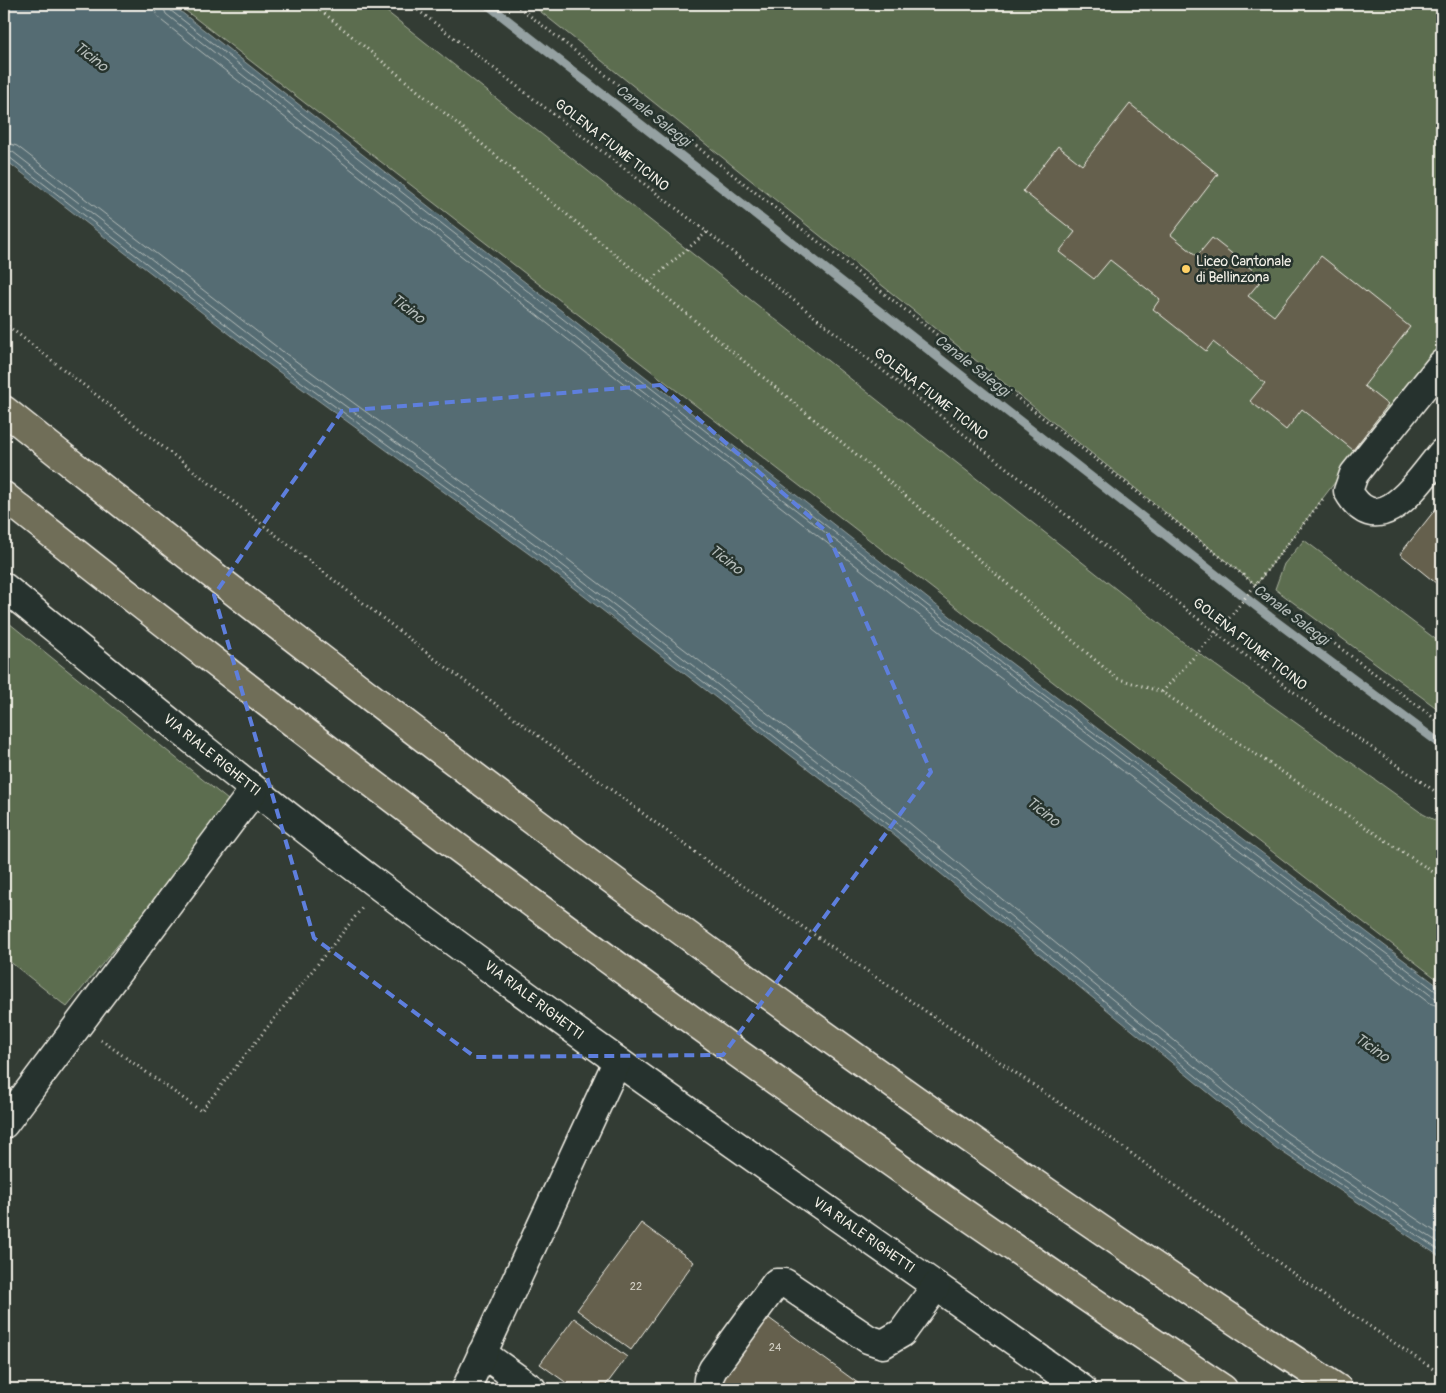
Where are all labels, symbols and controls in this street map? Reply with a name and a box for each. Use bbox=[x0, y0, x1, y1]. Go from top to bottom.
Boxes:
water label: Ticino bbox=[70, 38, 113, 77]
water label: Canale Saleggi bbox=[612, 81, 696, 153]
street label: GOLENA FIUME TICINO bbox=[552, 95, 672, 195]
place label: Liceo Cantonale di Bellinzona bbox=[1196, 253, 1291, 286]
marker: Liceo Cantonale di Bellinzona bbox=[1180, 263, 1192, 275]
water label: Ticino bbox=[387, 290, 430, 329]
water label: Canale Saleggi bbox=[931, 331, 1015, 403]
street label: GOLENA FIUME TICINO bbox=[871, 344, 991, 444]
water label: Ticino bbox=[705, 541, 748, 580]
water label: Canale Saleggi bbox=[1249, 580, 1334, 651]
street label: GOLENA FIUME TICINO bbox=[1190, 594, 1310, 694]
street label: VIA RIALE RIGHETTI bbox=[160, 710, 264, 800]
water label: Ticino bbox=[1022, 793, 1065, 832]
street label: VIA RIALE RIGHETTI bbox=[481, 957, 587, 1043]
water label: Ticino bbox=[1351, 1029, 1394, 1067]
street label: VIA RIALE RIGHETTI bbox=[810, 1193, 918, 1277]
house number: 22 bbox=[630, 1280, 642, 1293]
house number: 24 bbox=[769, 1341, 782, 1354]

